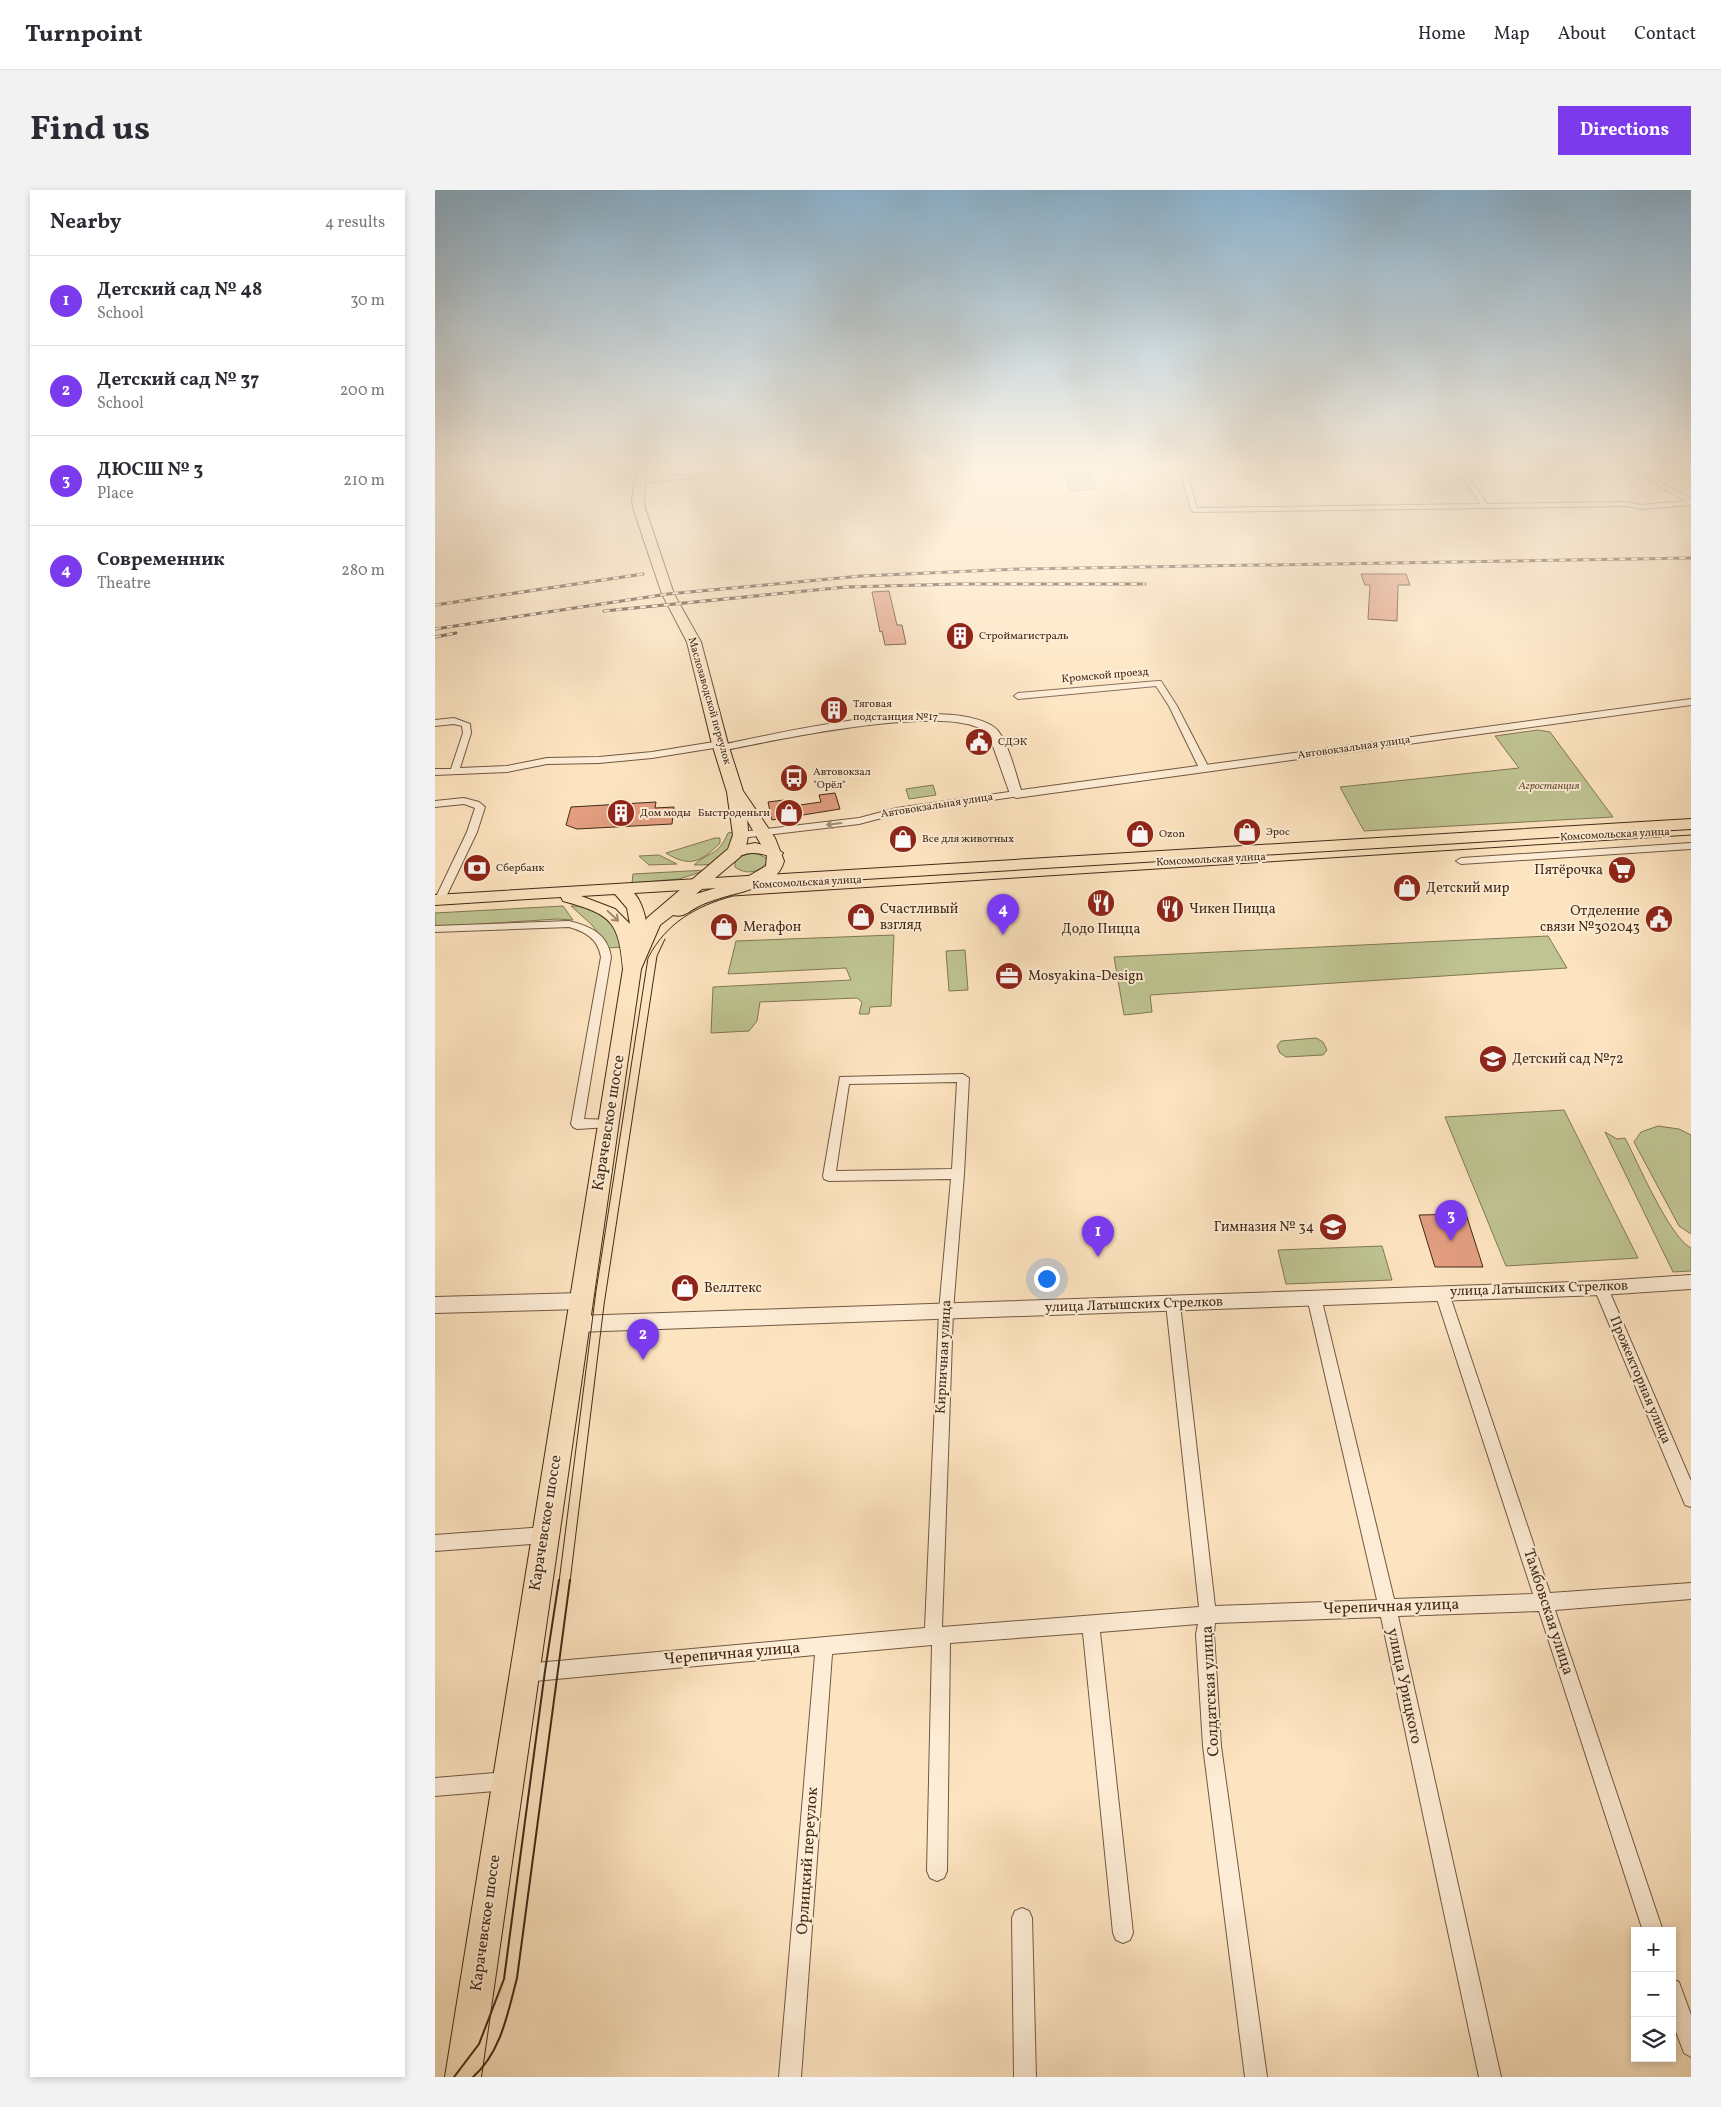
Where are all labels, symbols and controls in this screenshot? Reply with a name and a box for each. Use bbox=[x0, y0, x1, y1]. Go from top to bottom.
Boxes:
text: Turnpoint bbox=[25, 18, 143, 52]
text: Home bbox=[1418, 22, 1466, 47]
text: Map bbox=[1494, 22, 1530, 47]
text: About bbox=[1558, 22, 1606, 47]
text: Contact bbox=[1634, 22, 1696, 47]
text: Find us bbox=[30, 106, 150, 154]
button: Directions bbox=[1558, 106, 1691, 155]
text: Nearby bbox=[50, 208, 121, 237]
text: 4 results bbox=[325, 212, 385, 234]
text: Детский сад № 48 bbox=[97, 277, 262, 303]
text: 1 bbox=[63, 290, 69, 312]
text: 30 m bbox=[350, 290, 385, 312]
text: School bbox=[97, 303, 144, 325]
text: Детский сад № 37 bbox=[97, 367, 259, 393]
text: 2 bbox=[62, 380, 70, 402]
text: 200 m bbox=[340, 380, 385, 402]
text: School bbox=[97, 393, 144, 415]
text: ДЮСШ № 3 bbox=[97, 457, 203, 483]
text: 3 bbox=[62, 470, 70, 492]
text: 210 m bbox=[343, 470, 385, 492]
text: Place bbox=[97, 483, 134, 505]
text: Современник bbox=[97, 547, 225, 573]
text: 4 bbox=[61, 560, 71, 582]
text: 280 m bbox=[341, 560, 385, 582]
text: Theatre bbox=[97, 573, 151, 595]
building icon: Строймагистраль bbox=[945, 621, 975, 651]
place label: Строймагистраль bbox=[979, 629, 1069, 644]
street label: Маслозаводской переулок bbox=[684, 635, 734, 767]
street label: Кромской проезд bbox=[1061, 665, 1150, 687]
building icon: Тяговая подстанция №17 bbox=[819, 695, 849, 725]
place label: Тяговая подстанция №17 bbox=[853, 697, 938, 725]
public building icon: СДЭК bbox=[964, 727, 994, 757]
street label: Автовокзальная улица bbox=[1297, 733, 1412, 763]
place label: СДЭК bbox=[998, 735, 1028, 750]
bus stop icon: Автовокзал "Орёл" bbox=[779, 763, 809, 793]
place label: Автовокзал "Орёл" bbox=[813, 765, 871, 793]
park label: Агростанция bbox=[1518, 779, 1579, 794]
street label: Автовокзальная улица bbox=[880, 790, 995, 822]
building icon: Дом моды bbox=[606, 798, 636, 828]
shop icon: Быстроденьги bbox=[774, 798, 804, 828]
place label: Дом моды bbox=[640, 806, 691, 821]
place label: Быстроденьги bbox=[698, 806, 770, 821]
shop icon: Эрос bbox=[1232, 817, 1262, 847]
shop icon: Ozon bbox=[1125, 819, 1155, 849]
one-way arrow bbox=[827, 820, 843, 830]
shop icon: Все для животных bbox=[888, 824, 918, 854]
place label: Эрос bbox=[1266, 825, 1290, 840]
street label: Комсомольская улица bbox=[1560, 825, 1671, 845]
place label: Ozon bbox=[1159, 827, 1185, 842]
place label: Все для животных bbox=[922, 832, 1014, 847]
street label: Комсомольская улица bbox=[1156, 850, 1267, 870]
bank icon: Сбербанк bbox=[462, 853, 492, 883]
supermarket icon: Пятёрочка bbox=[1607, 855, 1637, 885]
place label: Сбербанк bbox=[496, 861, 545, 876]
place label: Пятёрочка bbox=[1534, 861, 1603, 880]
street label: Комсомольская улица bbox=[752, 873, 863, 893]
shop icon: Детский мир bbox=[1392, 873, 1422, 903]
place label: Детский мир bbox=[1426, 879, 1509, 898]
restaurant icon: Додо Пицца bbox=[1086, 888, 1116, 918]
pin: 4 bbox=[987, 894, 1019, 935]
restaurant icon: Чикен Пицца bbox=[1155, 894, 1185, 924]
place label: Счастливый взгляд bbox=[880, 900, 959, 935]
place label: Чикен Пицца bbox=[1189, 900, 1276, 919]
shop icon: Счастливый взгляд bbox=[846, 902, 876, 932]
place label: Отделение связи №302043 bbox=[1540, 902, 1640, 937]
public building icon: Отделение связи №302043 bbox=[1644, 904, 1674, 934]
one-way arrow bbox=[607, 910, 620, 922]
shop icon: Мегафон bbox=[709, 912, 739, 942]
place label: Мегафон bbox=[743, 918, 802, 937]
place label: Додо Пицца bbox=[1061, 920, 1141, 939]
office icon: Mosyakina-Design bbox=[994, 961, 1024, 991]
place label: Mosyakina-Design bbox=[1028, 967, 1144, 986]
school or university icon: Детский сад №72 bbox=[1478, 1044, 1508, 1074]
place label: Детский сад №72 bbox=[1512, 1050, 1624, 1069]
street label: Карачевское шоссе bbox=[587, 1053, 631, 1193]
pin: 3 bbox=[1435, 1200, 1467, 1241]
school or university icon: Гимназия № 34 bbox=[1318, 1212, 1348, 1242]
pin: 1 bbox=[1082, 1216, 1114, 1257]
place label: Гимназия № 34 bbox=[1214, 1218, 1314, 1237]
your location bbox=[1034, 1266, 1060, 1292]
shop icon: Веллтекс bbox=[670, 1273, 700, 1303]
street label: улица Латышских Стрелков bbox=[1450, 1276, 1628, 1302]
place label: Веллтекс bbox=[704, 1279, 762, 1298]
street label: улица Латышских Стрелков bbox=[1045, 1292, 1223, 1318]
street label: Кирпичная улица bbox=[932, 1299, 956, 1415]
street label: Прожекторная улица bbox=[1604, 1313, 1676, 1447]
pin: 2 bbox=[627, 1319, 659, 1360]
street label: Карачевское шоссе bbox=[524, 1453, 568, 1593]
street label: Тамбовская улица bbox=[1517, 1546, 1579, 1678]
street label: Черепичная улица bbox=[1322, 1594, 1460, 1620]
street label: Солдатская улица bbox=[1197, 1625, 1225, 1757]
street label: улица Урицкого bbox=[1381, 1626, 1427, 1746]
street label: Черепичная улица bbox=[663, 1637, 801, 1671]
street label: Орлицкий переулок bbox=[792, 1786, 824, 1936]
street label: Карачевское шоссе bbox=[466, 1853, 506, 1993]
map controls bbox=[1631, 1927, 1676, 2062]
button: + bbox=[1631, 1927, 1676, 1972]
button: − bbox=[1631, 1972, 1676, 2017]
button: layers bbox=[1631, 2017, 1676, 2062]

